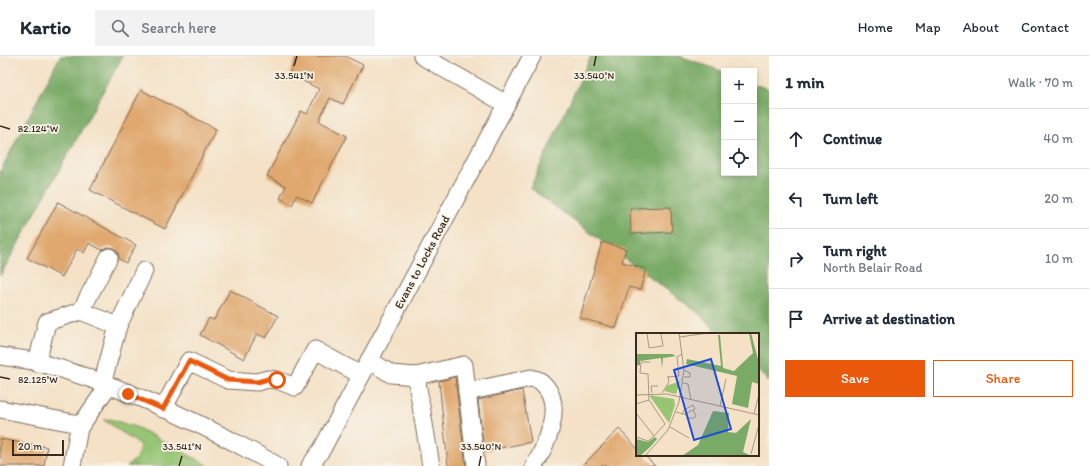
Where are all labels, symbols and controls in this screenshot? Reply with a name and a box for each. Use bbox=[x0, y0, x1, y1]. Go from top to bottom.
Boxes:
search box bbox=[95, 10, 375, 46]
text: Kartio bbox=[20, 16, 71, 39]
icon: search bbox=[109, 17, 131, 39]
text: Search here bbox=[141, 19, 216, 37]
text: Home bbox=[858, 19, 893, 36]
text: Map bbox=[915, 19, 941, 36]
text: About bbox=[963, 19, 999, 36]
text: Contact bbox=[1021, 19, 1069, 36]
map controls bbox=[721, 68, 757, 176]
button: + bbox=[721, 68, 757, 104]
text: 33.541°N bbox=[275, 69, 314, 82]
text: 33.540°N bbox=[574, 69, 614, 82]
text: 1 min bbox=[785, 72, 824, 92]
text: Walk · 70 m bbox=[1008, 75, 1073, 90]
button: − bbox=[721, 104, 757, 140]
text: 82.124°W bbox=[18, 122, 59, 135]
icon: ahead bbox=[785, 128, 807, 150]
text: Continue bbox=[823, 130, 882, 148]
text: 40 m bbox=[1043, 131, 1073, 146]
button: locate bbox=[721, 140, 757, 176]
icon: left bbox=[785, 188, 807, 210]
text: Turn left bbox=[823, 190, 878, 208]
text: 20 m bbox=[1044, 191, 1073, 206]
street label: Evans to Locks Road bbox=[391, 212, 453, 311]
text: Turn right bbox=[823, 242, 887, 260]
icon: right bbox=[785, 248, 807, 270]
text: 10 m bbox=[1045, 251, 1073, 266]
text: North Belair Road bbox=[823, 260, 923, 275]
icon: arrive bbox=[785, 308, 807, 330]
text: Arrive at destination bbox=[823, 310, 955, 328]
inset map bbox=[636, 333, 759, 456]
button: Save bbox=[785, 360, 925, 397]
button: Share bbox=[933, 360, 1073, 397]
route start bbox=[268, 371, 286, 389]
text: 82.125°W bbox=[18, 373, 58, 386]
route end bbox=[119, 385, 137, 403]
scale bar bbox=[12, 438, 64, 457]
text: 20 m bbox=[18, 440, 42, 453]
text: 33.541°N bbox=[163, 440, 202, 453]
text: 33.540°N bbox=[461, 440, 501, 453]

